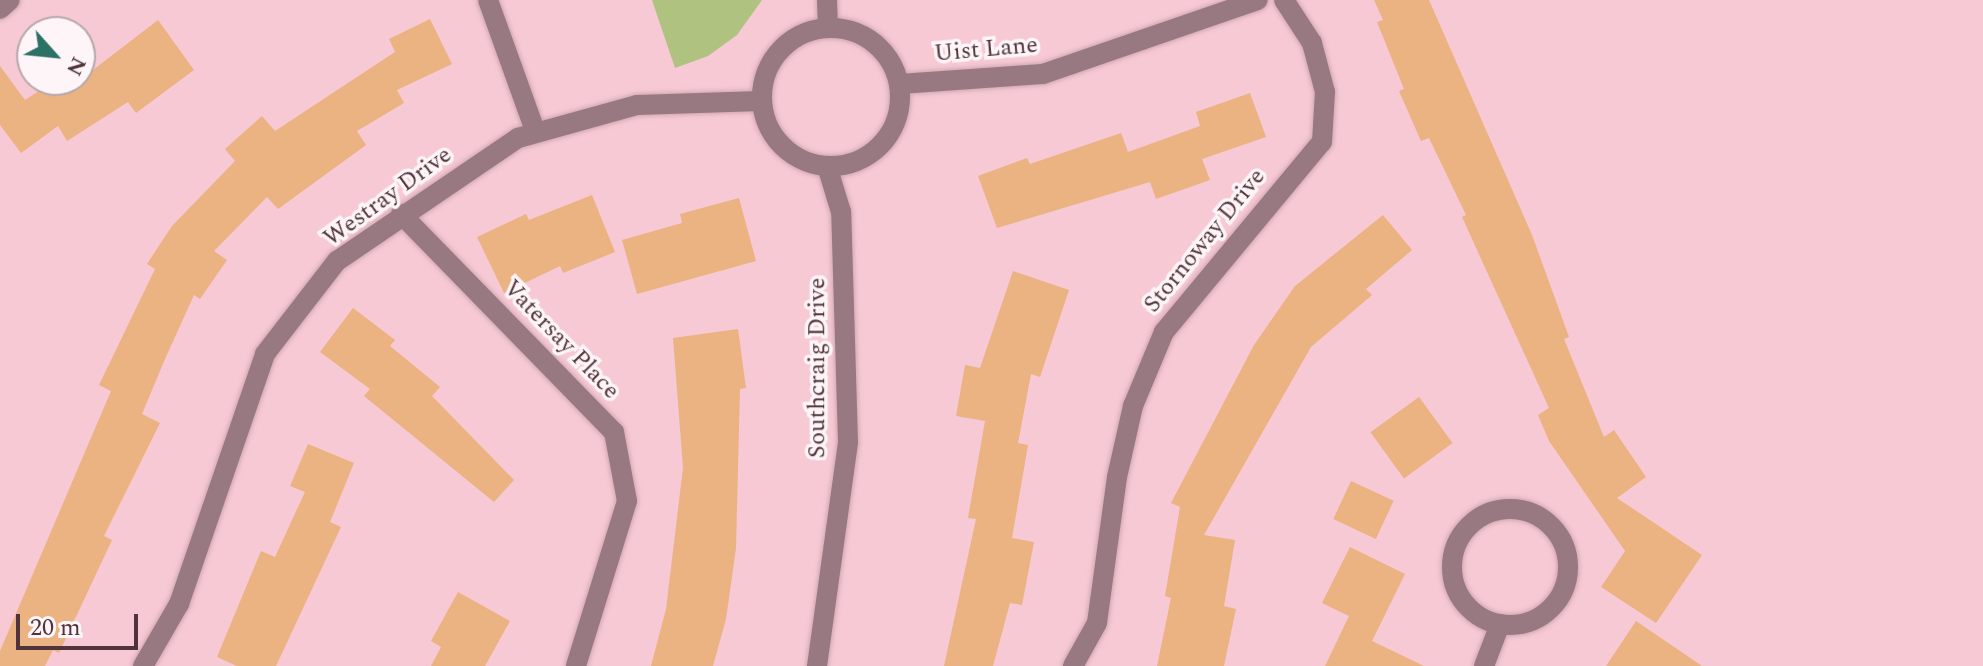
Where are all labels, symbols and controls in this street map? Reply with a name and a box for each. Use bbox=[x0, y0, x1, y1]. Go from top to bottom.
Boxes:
north arrow bbox=[16, 16, 96, 96]
street label: Uist Lane bbox=[933, 31, 1039, 69]
text: N bbox=[57, 51, 95, 82]
street label: Westray Drive bbox=[318, 141, 458, 253]
street label: Stornoway Drive bbox=[1138, 163, 1272, 319]
street label: Vatersay Place bbox=[497, 274, 625, 406]
street label: Southcraig Drive bbox=[804, 278, 832, 458]
scale bar bbox=[20, 598, 142, 648]
text: 20 m bbox=[30, 610, 81, 646]

